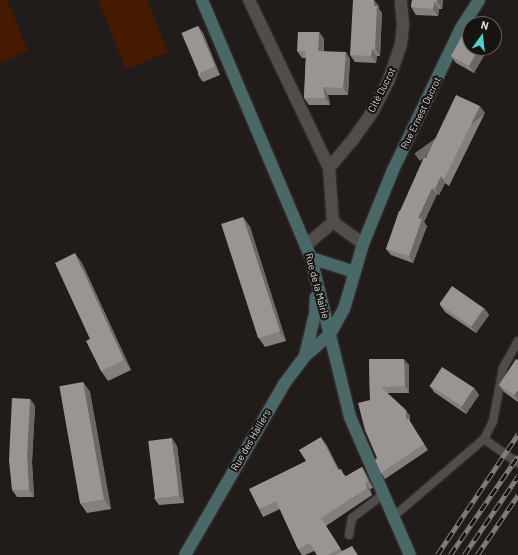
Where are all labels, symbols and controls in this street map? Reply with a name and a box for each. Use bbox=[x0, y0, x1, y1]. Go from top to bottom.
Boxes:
north arrow bbox=[462, 16, 502, 56]
text: N bbox=[480, 18, 490, 32]
street label: Cité Ducrot bbox=[366, 66, 398, 114]
street label: Rue Ernest Ducrot bbox=[398, 75, 444, 151]
street label: Rue de la Mairie bbox=[302, 252, 332, 320]
street label: Rue des Halliers bbox=[229, 407, 273, 473]

